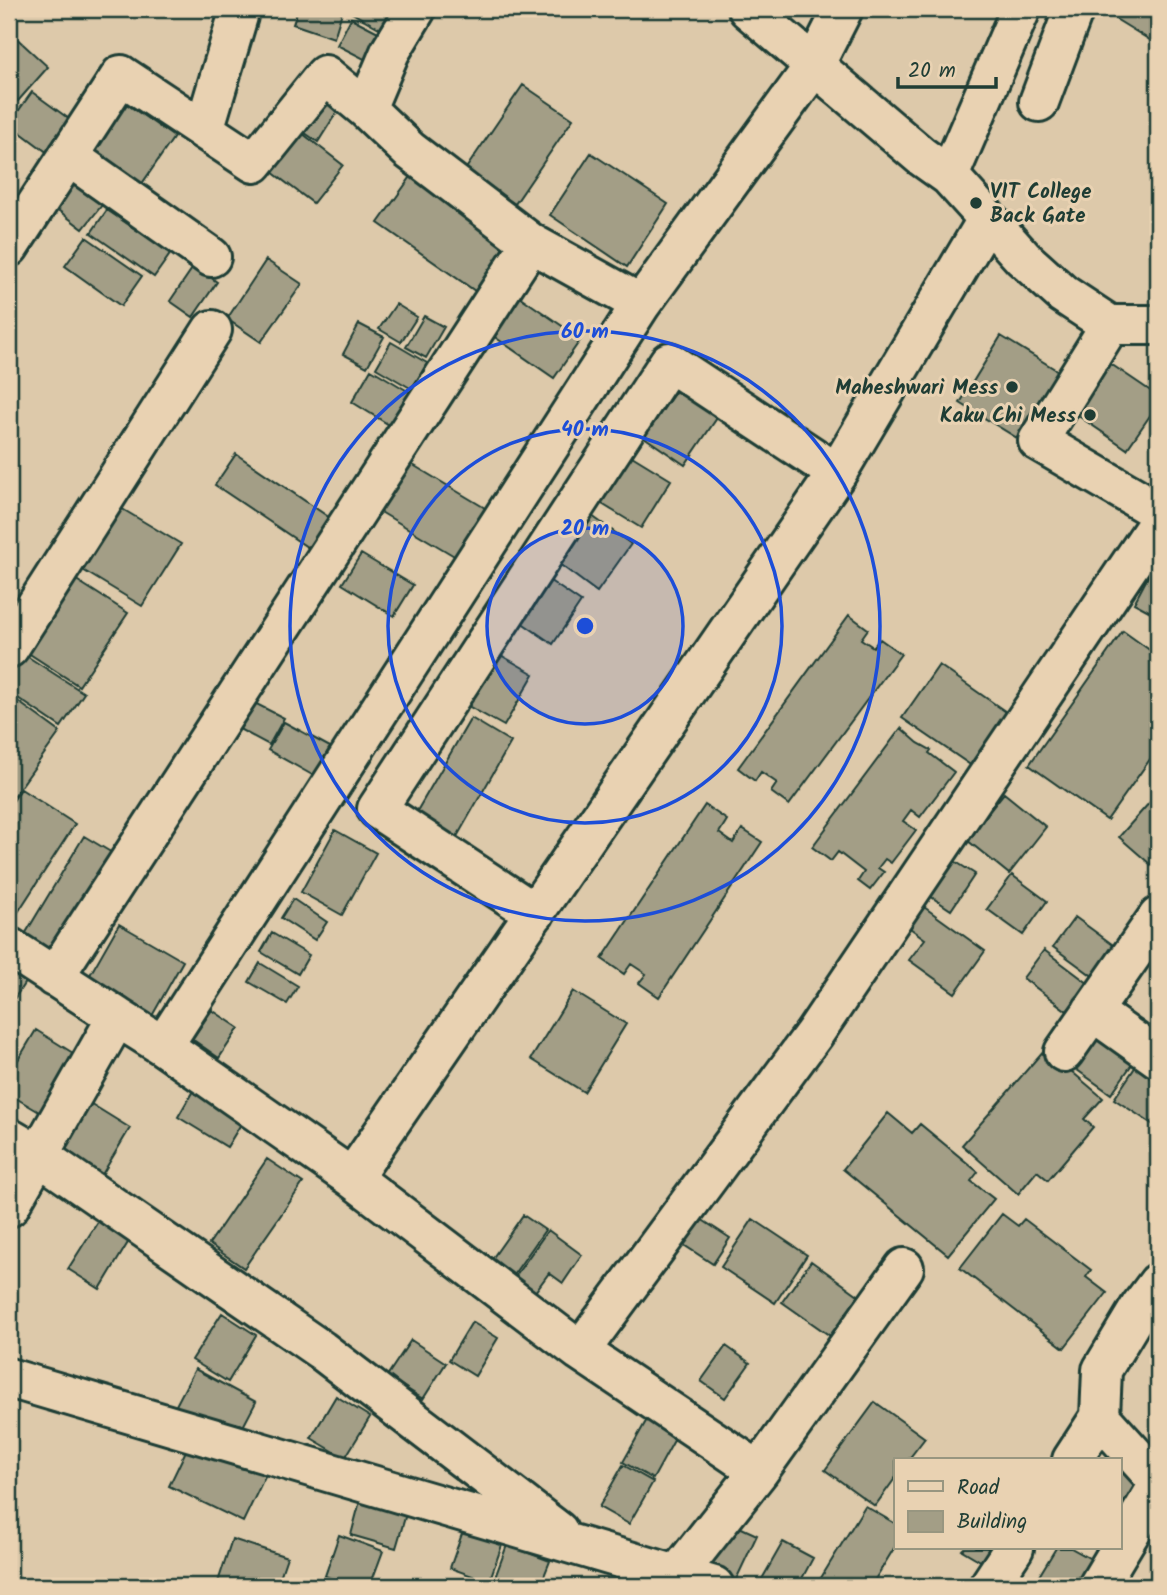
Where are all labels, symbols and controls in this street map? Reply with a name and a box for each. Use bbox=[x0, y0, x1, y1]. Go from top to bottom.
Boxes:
scale bar bbox=[898, 46, 996, 90]
text: 20 m bbox=[908, 55, 956, 88]
place label: VIT College Back Gate bbox=[990, 176, 1091, 233]
marker: VIT College Back Gate bbox=[968, 195, 984, 211]
text: 60 m bbox=[561, 316, 609, 349]
place label: Maheshwari Mess bbox=[835, 372, 998, 405]
marker: Maheshwari Mess bbox=[1004, 379, 1020, 395]
place label: Kaku Chi Mess bbox=[940, 400, 1076, 433]
marker: Kaku Chi Mess bbox=[1082, 407, 1098, 423]
text: 40 m bbox=[561, 414, 609, 447]
text: 20 m bbox=[561, 513, 609, 546]
centre of rings bbox=[573, 614, 597, 638]
legend bbox=[894, 1458, 1122, 1550]
text: Road bbox=[957, 1472, 1000, 1505]
text: Building bbox=[957, 1506, 1027, 1539]

